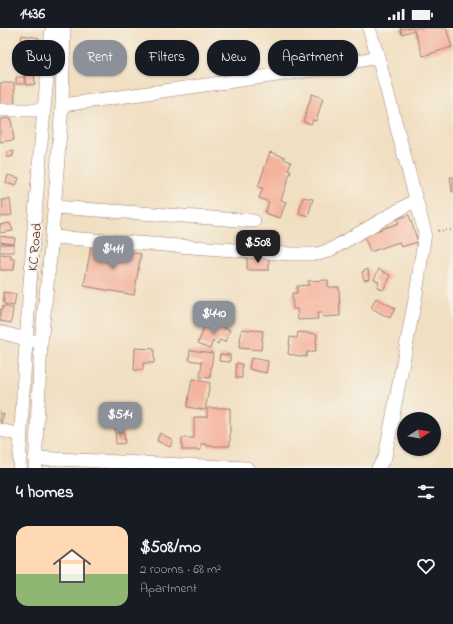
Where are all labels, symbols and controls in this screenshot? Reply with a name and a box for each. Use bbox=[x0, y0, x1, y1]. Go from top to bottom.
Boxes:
text: 14:36 bbox=[20, 3, 45, 25]
chip: Buy bbox=[12, 40, 65, 76]
chip: Rent bbox=[73, 40, 127, 76]
chip: Filters bbox=[135, 40, 199, 76]
chip: New bbox=[207, 40, 260, 76]
chip: Apartment bbox=[268, 40, 358, 76]
street label: KC Road bbox=[23, 222, 48, 272]
pin: $508 bbox=[234, 230, 282, 264]
text: $508 bbox=[245, 233, 271, 252]
pin: $411 bbox=[89, 236, 137, 270]
text: $411 bbox=[102, 239, 124, 258]
pin: $440 bbox=[190, 301, 238, 335]
text: $440 bbox=[202, 304, 226, 323]
pin: $514 bbox=[96, 402, 144, 436]
text: $514 bbox=[108, 405, 132, 424]
north arrow bbox=[397, 412, 441, 456]
map controls bbox=[397, 412, 441, 456]
text: 4 homes bbox=[16, 480, 74, 505]
icon: filters bbox=[415, 481, 437, 503]
text: $508/mo bbox=[140, 535, 201, 560]
icon: home bbox=[48, 542, 96, 590]
icon: heart bbox=[415, 555, 437, 577]
text: 2 rooms · 68 m² bbox=[140, 560, 221, 579]
text: Apartment bbox=[140, 579, 197, 598]

